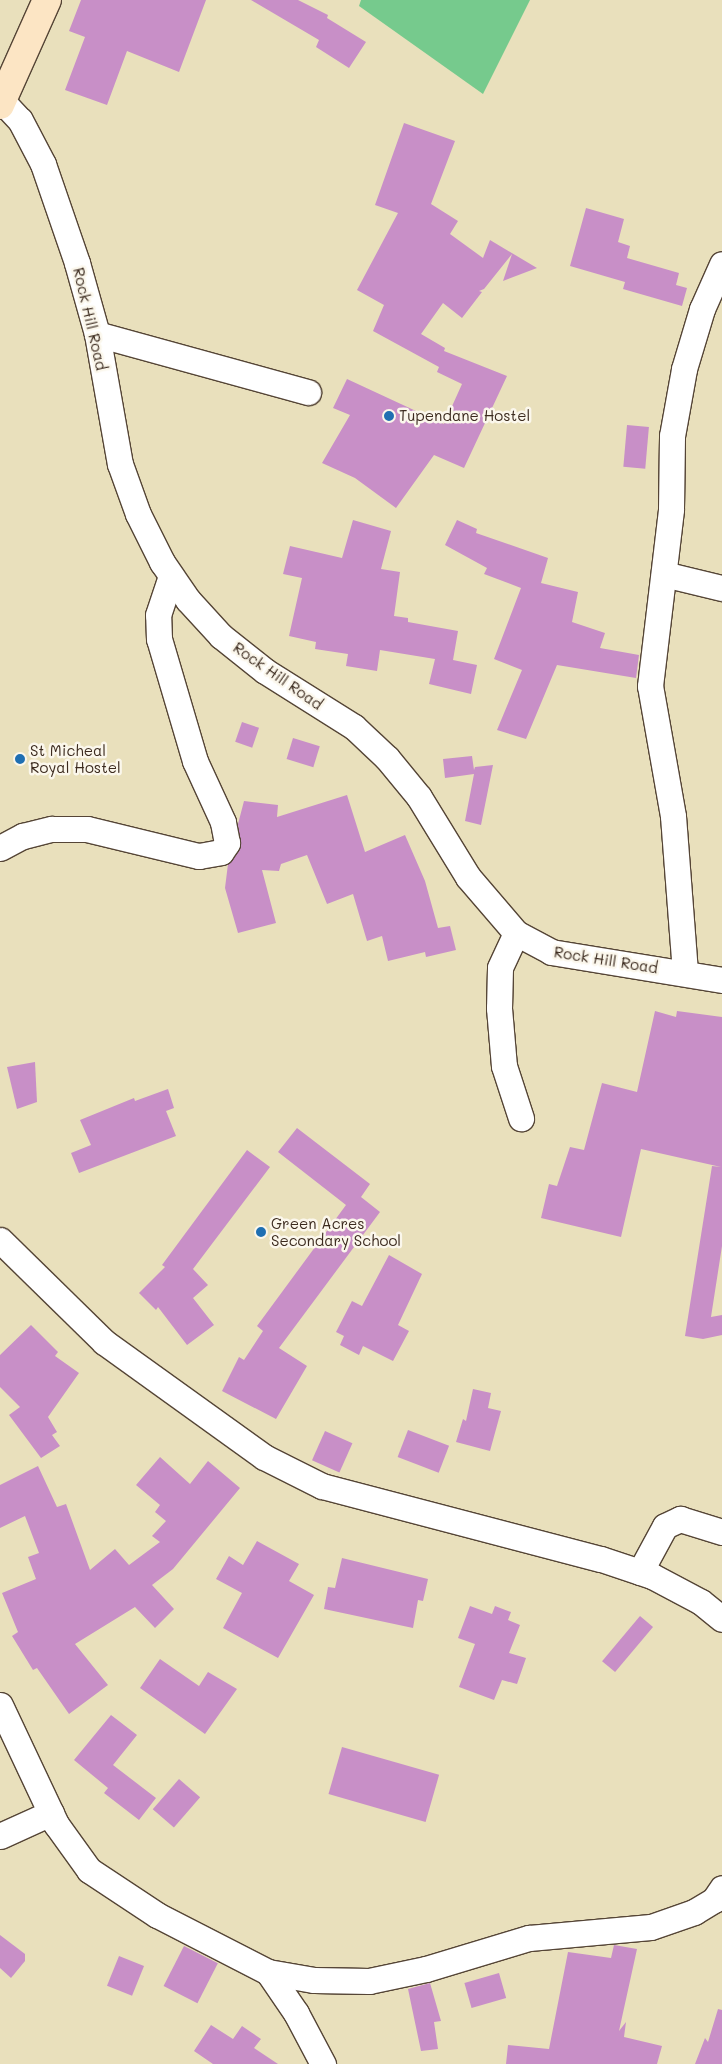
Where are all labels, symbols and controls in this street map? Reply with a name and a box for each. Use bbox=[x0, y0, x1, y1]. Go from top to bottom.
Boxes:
street label: Rock Hill Road bbox=[69, 266, 111, 372]
place label: Tupendane Hostel bbox=[399, 407, 530, 425]
marker: Tupendane Hostel bbox=[383, 410, 395, 422]
street label: Rock Hill Road bbox=[230, 638, 326, 714]
place label: St Micheal Royal Hostel bbox=[30, 741, 121, 776]
marker: St Micheal Royal Hostel bbox=[14, 753, 26, 765]
street label: Rock Hill Road bbox=[553, 943, 659, 977]
place label: Green Acres Secondary School bbox=[271, 1214, 401, 1249]
marker: Green Acres Secondary School bbox=[255, 1226, 267, 1238]

